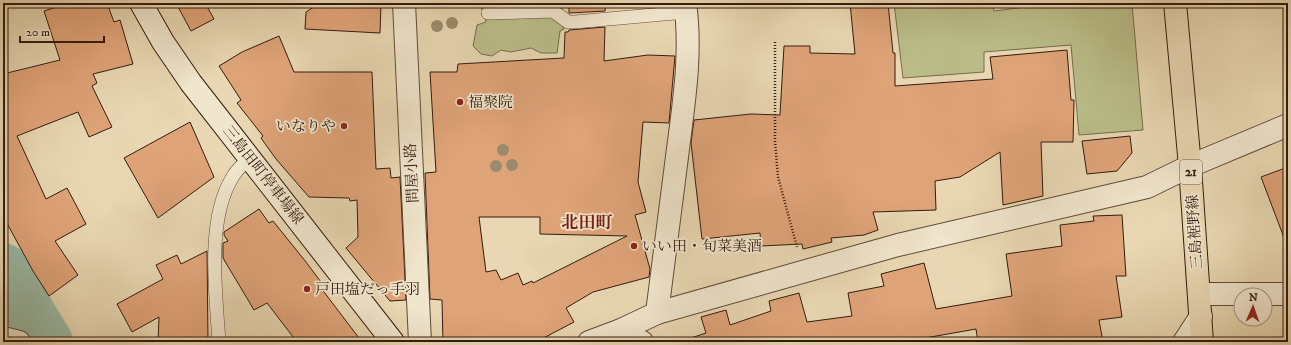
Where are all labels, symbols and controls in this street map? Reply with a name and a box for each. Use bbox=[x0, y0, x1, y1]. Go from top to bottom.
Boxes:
scale bar bbox=[20, 18, 104, 44]
text: 20 m bbox=[26, 25, 50, 40]
place label: 福聚院 bbox=[468, 93, 513, 112]
marker: 福聚院 bbox=[455, 97, 465, 107]
place label: いなりや bbox=[276, 117, 336, 136]
marker: いなりや bbox=[339, 121, 349, 131]
street label: 三島田町停車場線 bbox=[219, 122, 307, 228]
street label: 問屋小路 bbox=[401, 143, 423, 203]
road number: 21 bbox=[1180, 160, 1202, 184]
street label: 三島裾野線 bbox=[1183, 194, 1207, 270]
district label: 北田町 bbox=[562, 212, 613, 234]
place label: いい田・旬菜美酒 bbox=[642, 237, 762, 256]
marker: いい田・旬菜美酒 bbox=[629, 241, 639, 251]
place label: 戸田塩だっ手羽 bbox=[315, 280, 420, 299]
marker: 戸田塩だっ手羽 bbox=[302, 284, 312, 294]
north arrow bbox=[1233, 287, 1273, 327]
text: N bbox=[1249, 291, 1258, 305]

